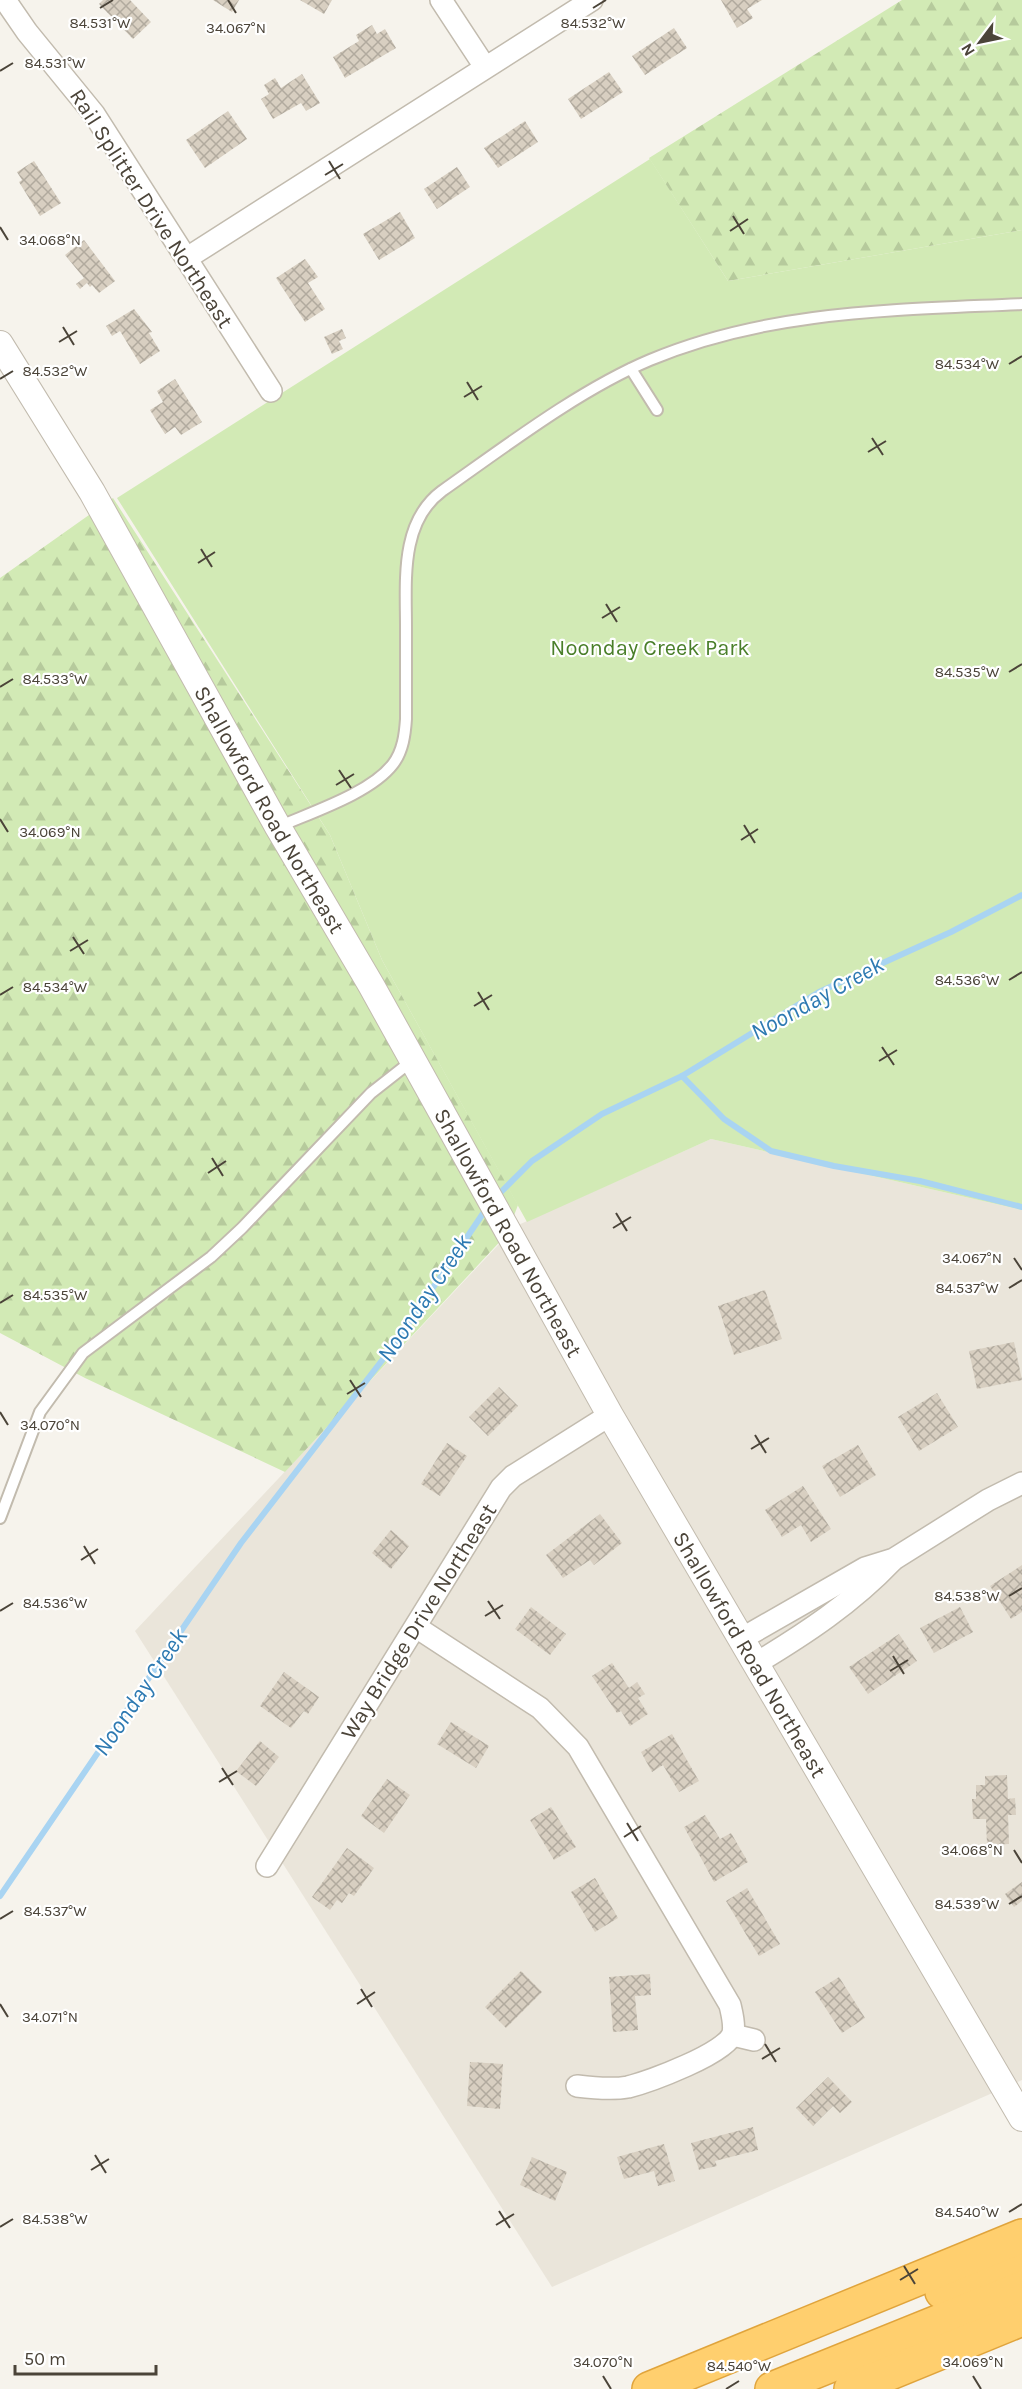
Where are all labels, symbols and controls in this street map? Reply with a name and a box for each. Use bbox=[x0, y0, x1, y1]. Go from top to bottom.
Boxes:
north arrow bbox=[950, 12, 1010, 72]
text: 84.531°W bbox=[69, 14, 131, 32]
text: 84.532°W bbox=[561, 14, 626, 32]
text: 34.067°N bbox=[206, 19, 266, 37]
text: N bbox=[957, 40, 979, 60]
text: 84.531°W bbox=[24, 54, 86, 72]
street label: Rail Splitter Drive Northeast bbox=[64, 84, 238, 333]
text: 34.068°N bbox=[19, 231, 81, 249]
text: 84.534°W bbox=[935, 355, 1000, 373]
text: 84.532°W bbox=[23, 362, 88, 380]
park label: Noonday Creek Park bbox=[550, 635, 750, 661]
text: 84.535°W bbox=[935, 663, 1000, 681]
text: 84.533°W bbox=[23, 670, 88, 688]
street label: Shallowford Road Northeast bbox=[188, 681, 350, 938]
text: 34.069°N bbox=[19, 823, 81, 841]
water label: Noonday Creek bbox=[746, 950, 889, 1046]
text: 84.536°W bbox=[935, 971, 1000, 989]
text: 84.534°W bbox=[23, 978, 88, 996]
street label: Shallowford Road Northeast bbox=[428, 1104, 587, 1362]
water label: Noonday Creek bbox=[371, 1228, 477, 1367]
text: 34.067°N bbox=[942, 1249, 1002, 1267]
text: 84.537°W bbox=[935, 1279, 999, 1297]
text: 84.535°W bbox=[23, 1286, 88, 1304]
text: 34.070°N bbox=[20, 1416, 80, 1434]
street label: Way Bridge Drive Northeast bbox=[335, 1499, 502, 1744]
street label: Shallowford Road Northeast bbox=[667, 1527, 832, 1782]
text: 84.538°W bbox=[934, 1587, 1000, 1605]
text: 84.536°W bbox=[23, 1594, 88, 1612]
water label: Noonday Creek bbox=[87, 1622, 193, 1761]
text: 34.068°N bbox=[941, 1841, 1003, 1859]
text: 84.539°W bbox=[935, 1895, 1000, 1913]
text: 84.537°W bbox=[23, 1902, 87, 1920]
text: 34.071°N bbox=[22, 2008, 78, 2026]
text: 84.540°W bbox=[935, 2203, 1000, 2221]
text: 84.538°W bbox=[22, 2210, 88, 2228]
scale bar bbox=[15, 2338, 156, 2376]
text: 50 m bbox=[24, 2348, 66, 2370]
text: 34.070°N bbox=[573, 2353, 633, 2371]
text: 34.069°N bbox=[942, 2353, 1004, 2371]
text: 84.540°W bbox=[707, 2357, 772, 2375]

